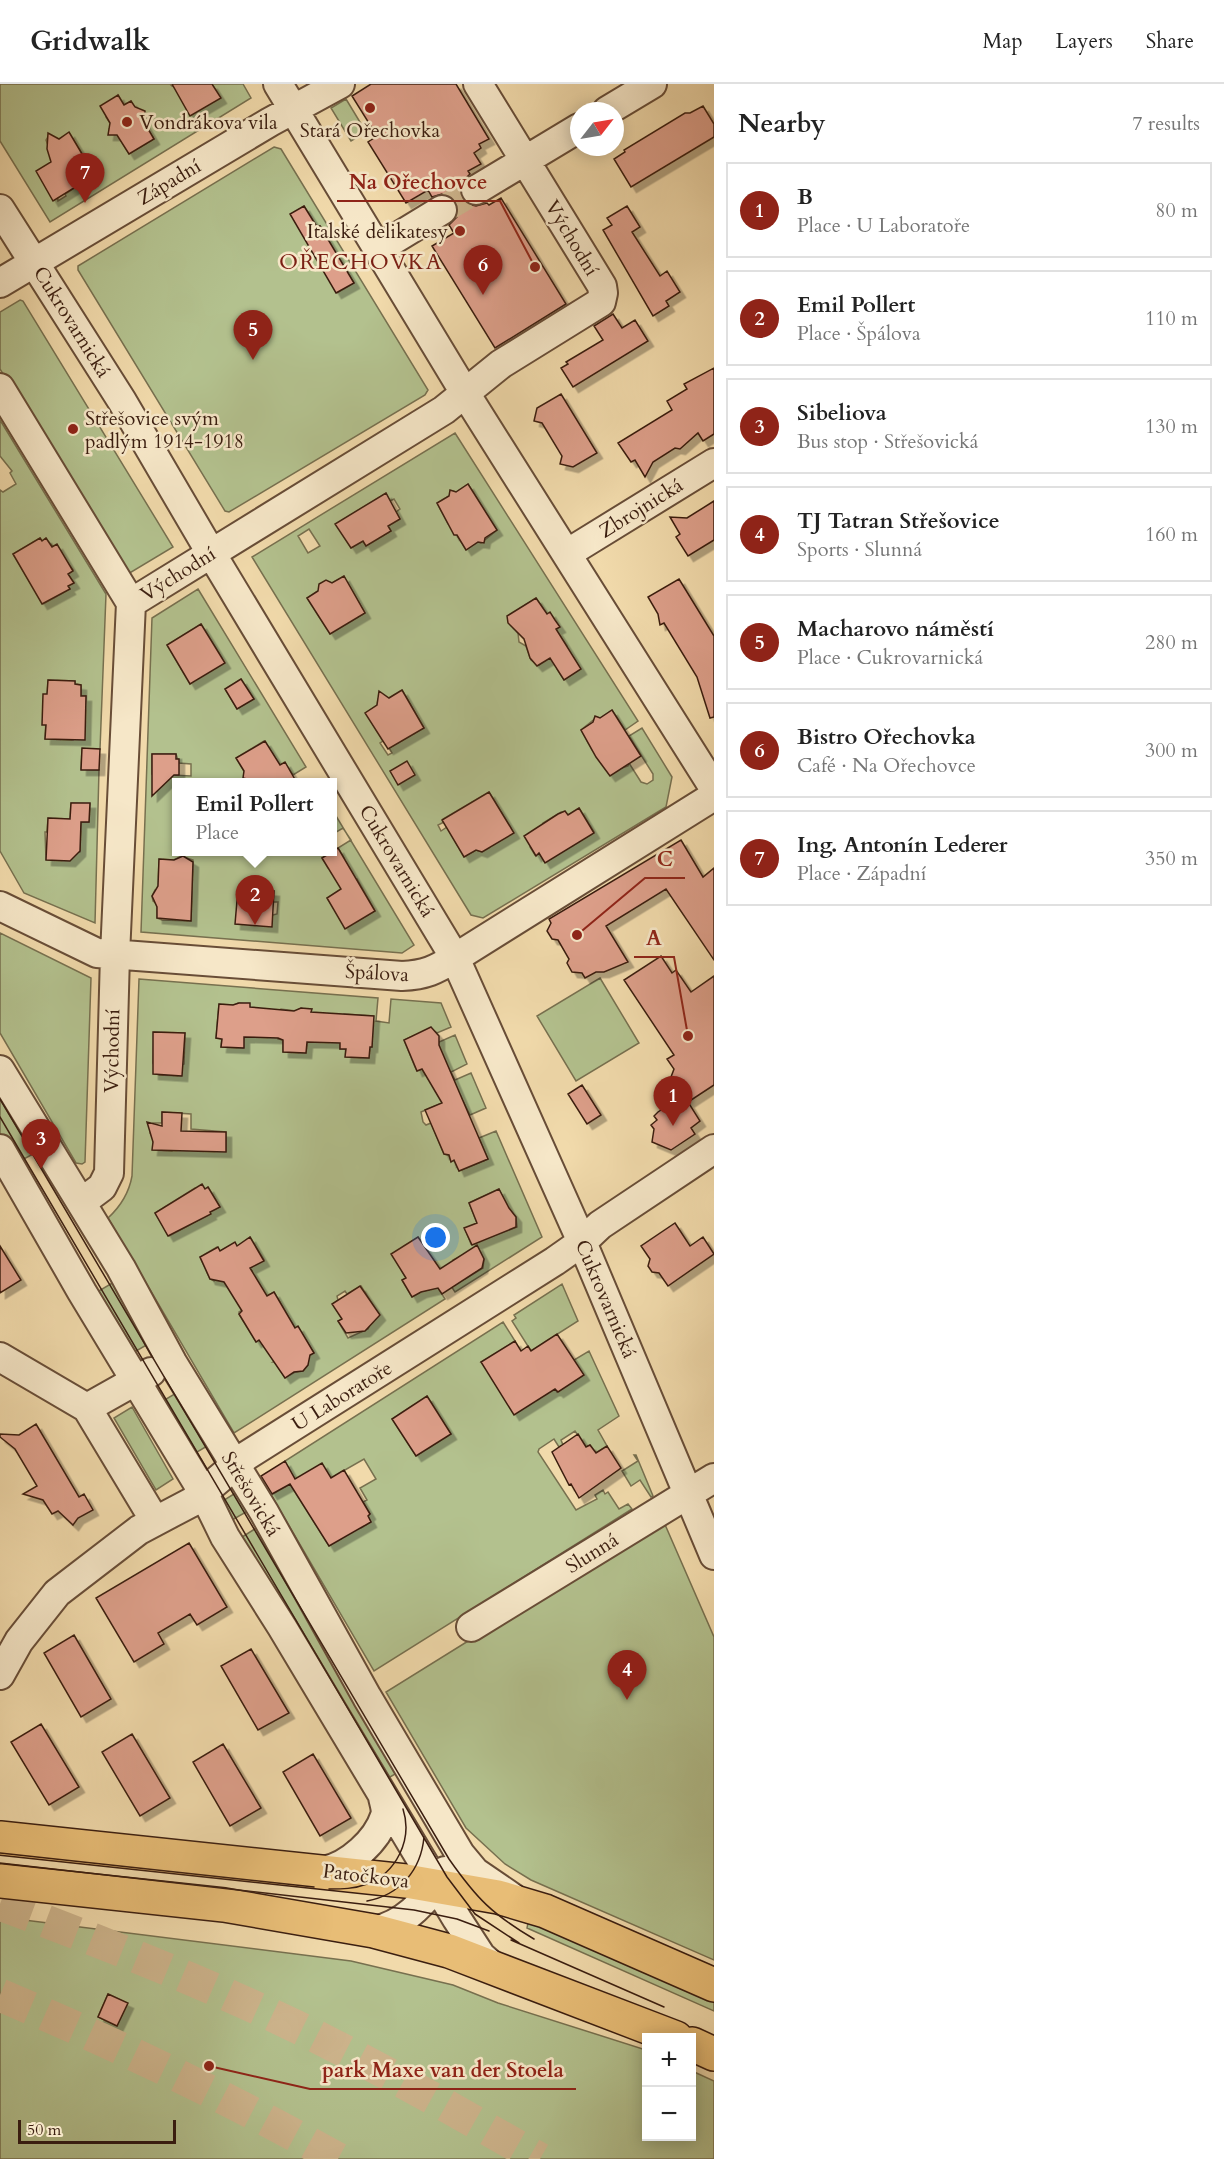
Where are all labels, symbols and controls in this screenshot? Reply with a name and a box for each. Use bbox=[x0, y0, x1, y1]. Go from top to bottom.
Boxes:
text: Gridwalk bbox=[30, 22, 150, 60]
text: Map bbox=[983, 27, 1023, 56]
text: Layers bbox=[1056, 27, 1113, 56]
text: Share bbox=[1146, 27, 1194, 56]
marker: Stará Ořechovka bbox=[363, 101, 377, 115]
north arrow bbox=[570, 102, 624, 156]
text: Nearby bbox=[738, 106, 826, 141]
place label: Vondrákova vila bbox=[139, 109, 278, 136]
text: 7 results bbox=[1132, 110, 1200, 137]
marker: Vondrákova vila bbox=[120, 115, 134, 129]
place label: Stará Ořechovka bbox=[300, 117, 441, 144]
street label: Západní bbox=[132, 152, 206, 212]
pin: 7 bbox=[66, 154, 104, 203]
callout: Na Ořechovce bbox=[337, 162, 500, 201]
text: Na Ořechovce bbox=[349, 168, 487, 197]
text: B bbox=[797, 182, 813, 212]
street label: Východní bbox=[539, 195, 605, 281]
text: 1 bbox=[754, 197, 765, 224]
text: 80 m bbox=[1155, 197, 1198, 224]
text: Place · U Laboratoře bbox=[797, 212, 970, 239]
place label: Italské delikatesy bbox=[307, 218, 448, 245]
marker: Italské delikatesy bbox=[453, 224, 467, 238]
pin: 6 bbox=[464, 246, 502, 295]
district label: OŘECHOVKA bbox=[279, 247, 443, 277]
street label: Cukrovarnická bbox=[27, 261, 117, 383]
text: Emil Pollert bbox=[797, 290, 915, 320]
text: 2 bbox=[754, 305, 765, 332]
text: 110 m bbox=[1145, 305, 1198, 332]
pin: 5 bbox=[234, 310, 272, 360]
text: Place · Špálova bbox=[797, 320, 921, 347]
text: Sibeliova bbox=[797, 398, 887, 428]
place label: Střešovice svým padlým 1914-1918 bbox=[85, 405, 244, 455]
text: 3 bbox=[754, 413, 765, 440]
text: 130 m bbox=[1145, 413, 1198, 440]
marker: Střešovice svým padlým 1914-1918 bbox=[66, 422, 80, 436]
text: Bus stop · Střešovická bbox=[797, 428, 978, 455]
street label: Zbrojnická bbox=[594, 471, 688, 544]
text: TJ Tatran Střešovice bbox=[797, 506, 1000, 536]
text: 4 bbox=[754, 521, 765, 548]
text: 160 m bbox=[1145, 521, 1198, 548]
text: Sports · Slunná bbox=[797, 536, 922, 563]
street label: Východní bbox=[135, 540, 221, 608]
text: Macharovo náměstí bbox=[797, 614, 994, 644]
text: 5 bbox=[754, 629, 765, 656]
text: 280 m bbox=[1145, 629, 1198, 656]
text: Place · Cukrovarnická bbox=[797, 644, 983, 671]
text: Bistro Ořechovka bbox=[797, 722, 976, 752]
text: 6 bbox=[754, 737, 765, 764]
text: 300 m bbox=[1145, 737, 1198, 764]
text: Café · Na Ořechovce bbox=[797, 752, 976, 779]
popup bbox=[172, 778, 337, 856]
text: Emil Pollert bbox=[195, 789, 314, 819]
street label: Cukrovarnická bbox=[353, 800, 441, 923]
text: Place bbox=[195, 819, 239, 846]
text: Ing. Antonín Lederer bbox=[797, 830, 1008, 860]
callout: C bbox=[645, 839, 685, 878]
text: C bbox=[657, 845, 673, 874]
text: 7 bbox=[754, 845, 765, 872]
text: 350 m bbox=[1145, 845, 1198, 872]
text: Place · Západní bbox=[797, 860, 926, 887]
pin: 2 bbox=[236, 876, 274, 925]
callout: A bbox=[634, 918, 674, 957]
text: A bbox=[646, 924, 662, 953]
street label: Špálova bbox=[344, 958, 410, 988]
street label: Východní bbox=[98, 1008, 126, 1093]
pin: 1 bbox=[654, 1076, 692, 1126]
pin: 3 bbox=[22, 1120, 60, 1169]
your location bbox=[421, 1223, 450, 1252]
street label: Cukrovarnická bbox=[569, 1235, 643, 1363]
street label: U Laboratoře bbox=[287, 1354, 397, 1438]
street label: Střešovická bbox=[215, 1447, 287, 1542]
street label: Slunná bbox=[560, 1526, 624, 1580]
pin: 4 bbox=[608, 1650, 646, 1700]
street label: Patočkova bbox=[321, 1857, 411, 1895]
map controls bbox=[642, 2033, 696, 2141]
button: + bbox=[642, 2033, 696, 2087]
callout: park Maxe van der Stoela bbox=[310, 2050, 576, 2089]
text: park Maxe van der Stoela bbox=[322, 2056, 564, 2085]
button: − bbox=[642, 2087, 696, 2141]
scale bar bbox=[18, 2117, 176, 2144]
text: 50 m bbox=[27, 2119, 61, 2141]

